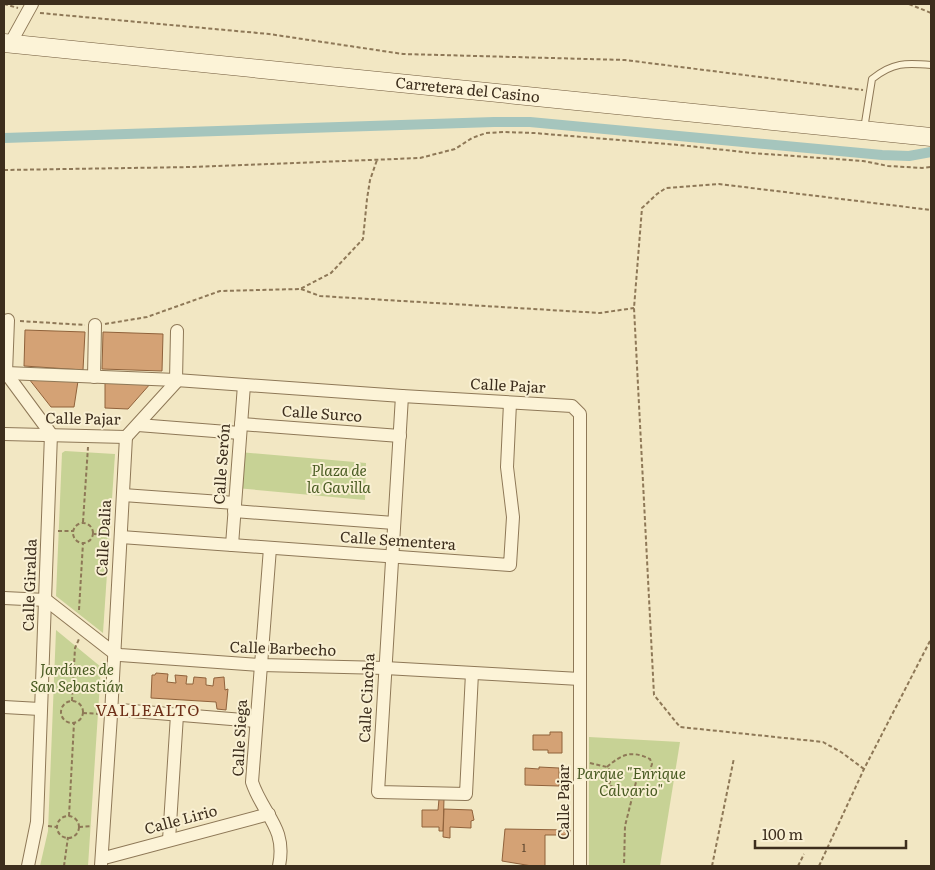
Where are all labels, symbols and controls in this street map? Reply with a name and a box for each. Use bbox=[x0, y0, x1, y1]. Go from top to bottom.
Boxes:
street label: Carretera del Casino bbox=[394, 70, 541, 107]
street label: Calle Pajar bbox=[470, 371, 546, 398]
street label: Calle Surco bbox=[281, 398, 363, 427]
street label: Calle Pajar bbox=[45, 405, 121, 430]
street label: Calle Serón bbox=[206, 423, 235, 505]
park label: Plaza de la Gavilla bbox=[307, 458, 371, 498]
street label: Calle Dalia bbox=[89, 498, 116, 577]
street label: Calle Sementera bbox=[339, 524, 458, 555]
street label: Calle Giralda bbox=[15, 537, 42, 632]
street label: Calle Barbecho bbox=[229, 634, 337, 661]
street label: Calle Cincha bbox=[352, 652, 379, 743]
park label: Jardínes de San Sebastián bbox=[30, 657, 124, 697]
district label: VALLEALTO bbox=[95, 697, 201, 721]
street label: Calle Siega bbox=[225, 698, 252, 777]
park label: Parque "Enrique Calvario" bbox=[576, 761, 686, 801]
street label: Calle Pajar bbox=[551, 764, 574, 840]
street label: Calle Lirio bbox=[142, 798, 220, 839]
scale bar bbox=[755, 818, 906, 850]
text: 100 m bbox=[762, 822, 803, 845]
house number: 1 bbox=[522, 838, 527, 856]

